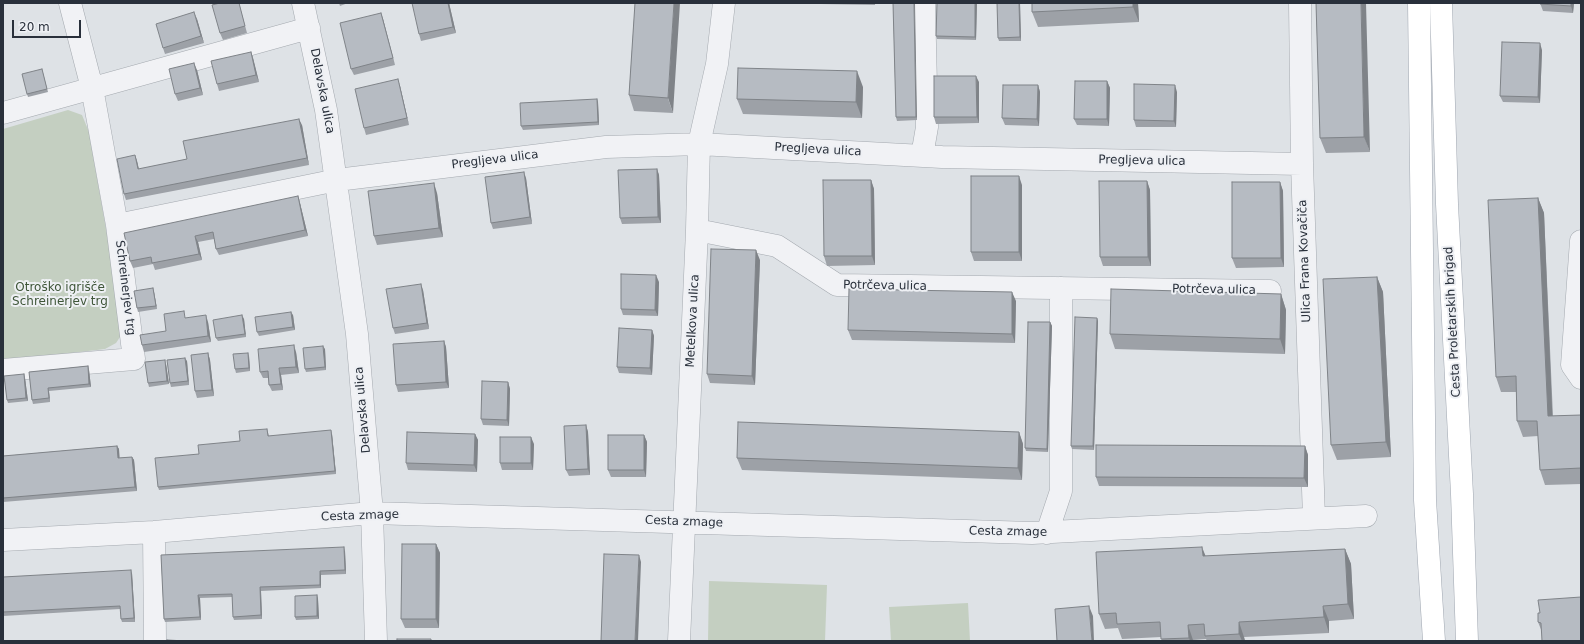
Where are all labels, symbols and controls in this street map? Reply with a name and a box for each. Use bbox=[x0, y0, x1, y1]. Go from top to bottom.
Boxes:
scale bar bbox=[14, 12, 83, 38]
text: 20 m bbox=[19, 20, 50, 34]
street label: Delavska ulica bbox=[307, 47, 337, 135]
street label: Pregljeva ulica bbox=[774, 141, 862, 159]
street label: Pregljeva ulica bbox=[451, 148, 539, 172]
street label: Pregljeva ulica bbox=[1098, 153, 1186, 169]
street label: Ulica Frana Kovačiča bbox=[1296, 199, 1314, 323]
street label: Schreinerjev trg bbox=[112, 240, 138, 336]
street label: Cesta Proletarskih brigad bbox=[1442, 246, 1464, 398]
street label: Metelkova ulica bbox=[683, 274, 703, 368]
street label: Potrčeva ulica bbox=[843, 278, 927, 294]
park label: Otroško igrišče Schreinerjev trg bbox=[12, 281, 108, 309]
street label: Potrčeva ulica bbox=[1172, 282, 1256, 298]
street label: Delavska ulica bbox=[352, 366, 374, 454]
street label: Cesta zmage bbox=[321, 507, 399, 525]
street label: Cesta zmage bbox=[645, 513, 723, 531]
street label: Cesta zmage bbox=[969, 524, 1047, 540]

